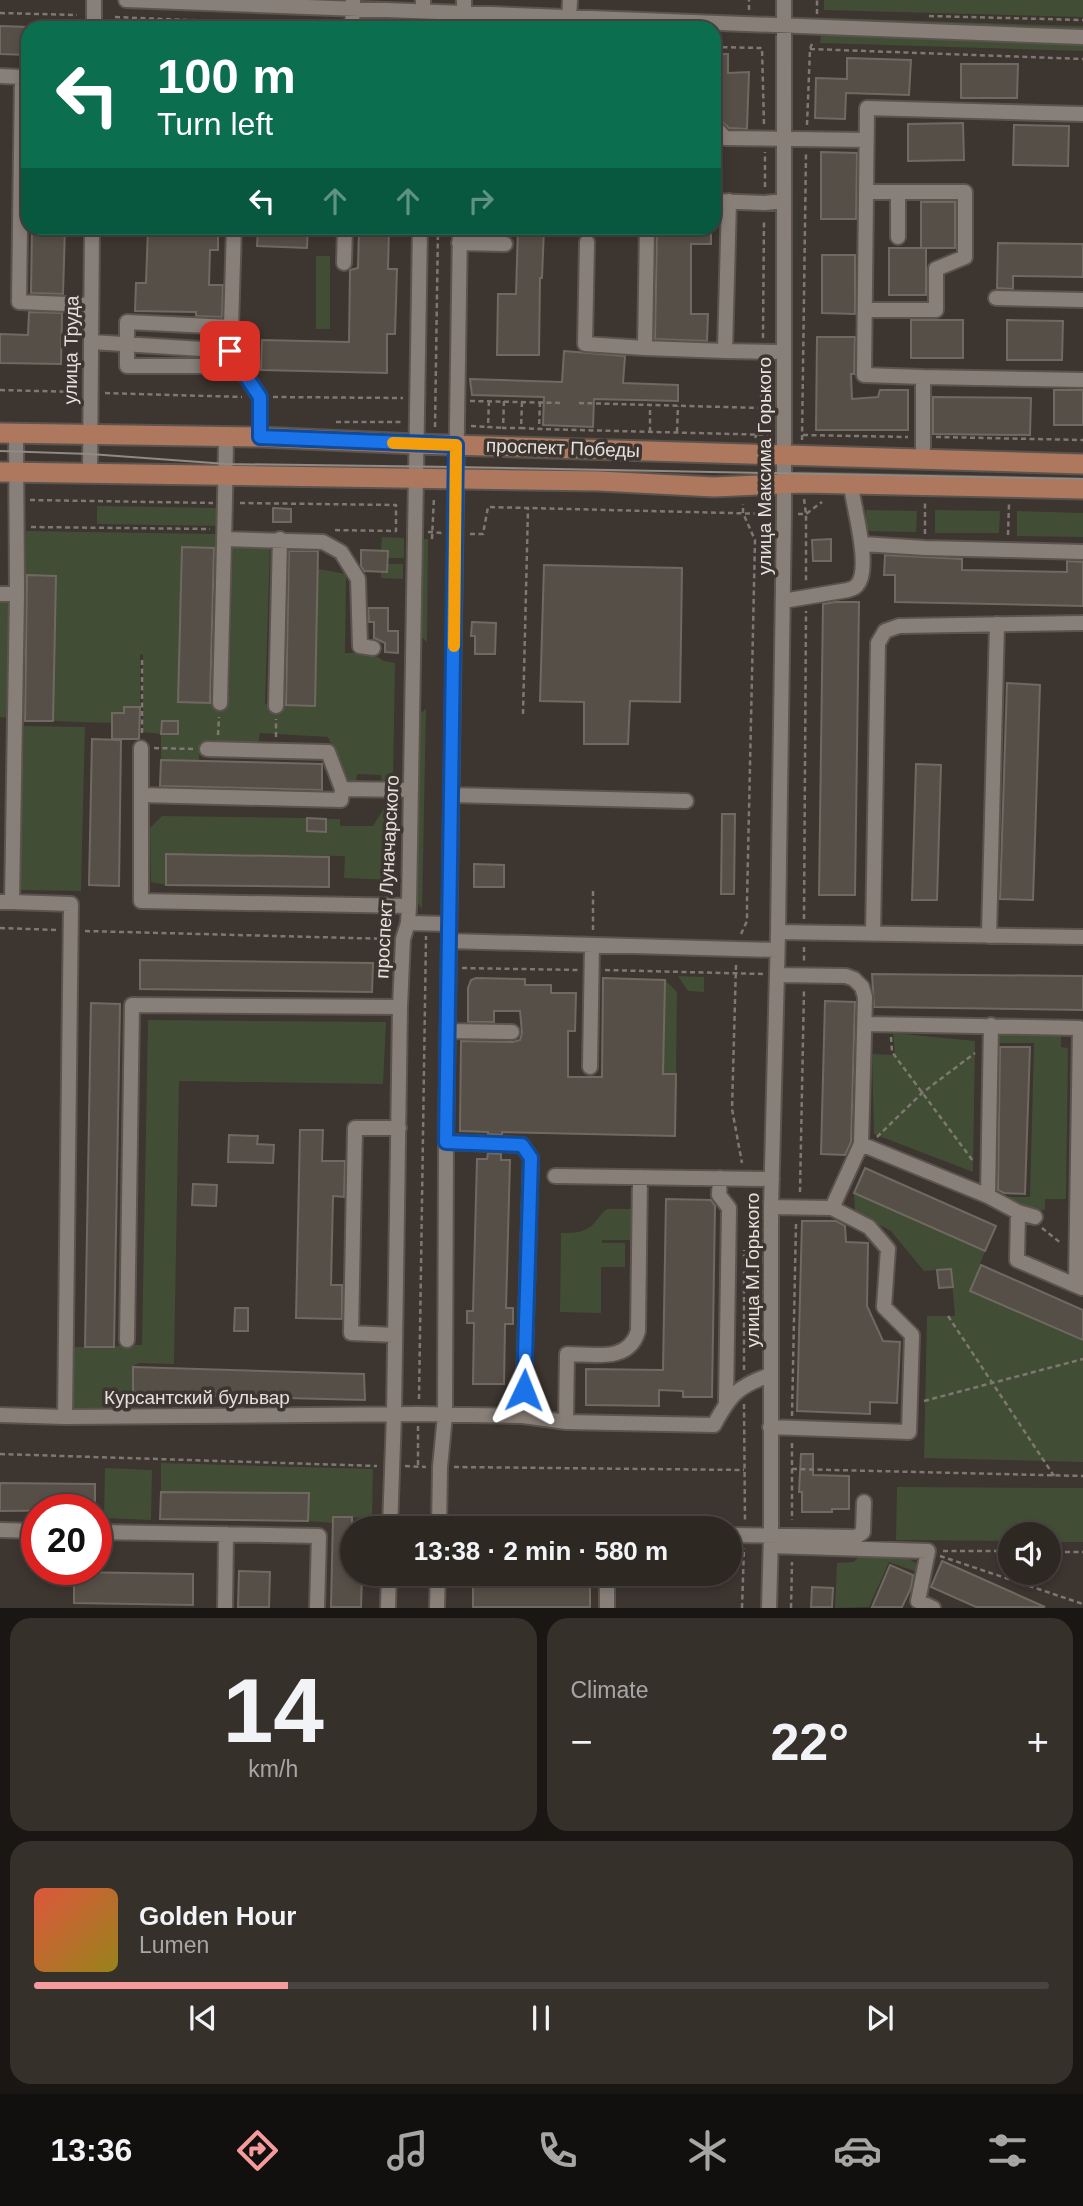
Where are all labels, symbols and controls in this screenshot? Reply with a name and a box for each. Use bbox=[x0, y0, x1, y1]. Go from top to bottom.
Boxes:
icon: left bbox=[42, 49, 133, 140]
text: 100 m bbox=[157, 49, 296, 103]
text: Turn left bbox=[157, 106, 273, 142]
icon: left bbox=[243, 182, 281, 220]
icon: ahead bbox=[316, 182, 354, 220]
icon: ahead bbox=[389, 182, 427, 220]
icon: right bbox=[462, 182, 500, 220]
street label: улица Труда bbox=[60, 295, 82, 405]
pin bbox=[200, 321, 260, 381]
icon: arrive bbox=[211, 332, 249, 370]
street label: улица Максима Горького bbox=[754, 357, 775, 575]
street label: проспект Победы bbox=[486, 435, 640, 461]
street label: проспект Луначарского bbox=[371, 775, 403, 979]
street label: улица М.Горького bbox=[742, 1193, 763, 1347]
position arrow bbox=[487, 1353, 561, 1427]
street label: Курсантский бульвар bbox=[104, 1387, 290, 1408]
speed limit sign: 20 bbox=[21, 1494, 112, 1585]
map controls bbox=[998, 1522, 1061, 1585]
button: sound bbox=[998, 1522, 1061, 1585]
text: 13:38 · 2 min · 580 m bbox=[414, 1536, 668, 1566]
text: 14 bbox=[223, 1660, 324, 1761]
text: Climate bbox=[571, 1677, 648, 1703]
text: 22° bbox=[770, 1713, 849, 1771]
text: − bbox=[571, 1721, 593, 1763]
text: + bbox=[1027, 1721, 1049, 1763]
text: km/h bbox=[248, 1756, 298, 1782]
text: Golden Hour bbox=[139, 1901, 296, 1931]
text: Lumen bbox=[139, 1932, 209, 1958]
icon: previous bbox=[184, 1999, 222, 2037]
icon: pause bbox=[522, 1999, 560, 2037]
icon: next bbox=[861, 1999, 899, 2037]
icon: directions bbox=[233, 2126, 282, 2175]
icon: music bbox=[383, 2126, 432, 2175]
icon: phone bbox=[533, 2126, 582, 2175]
icon: climate bbox=[683, 2126, 732, 2175]
icon: car bbox=[833, 2126, 882, 2175]
icon: filters bbox=[983, 2126, 1032, 2175]
text: 13:36 bbox=[51, 2132, 132, 2168]

